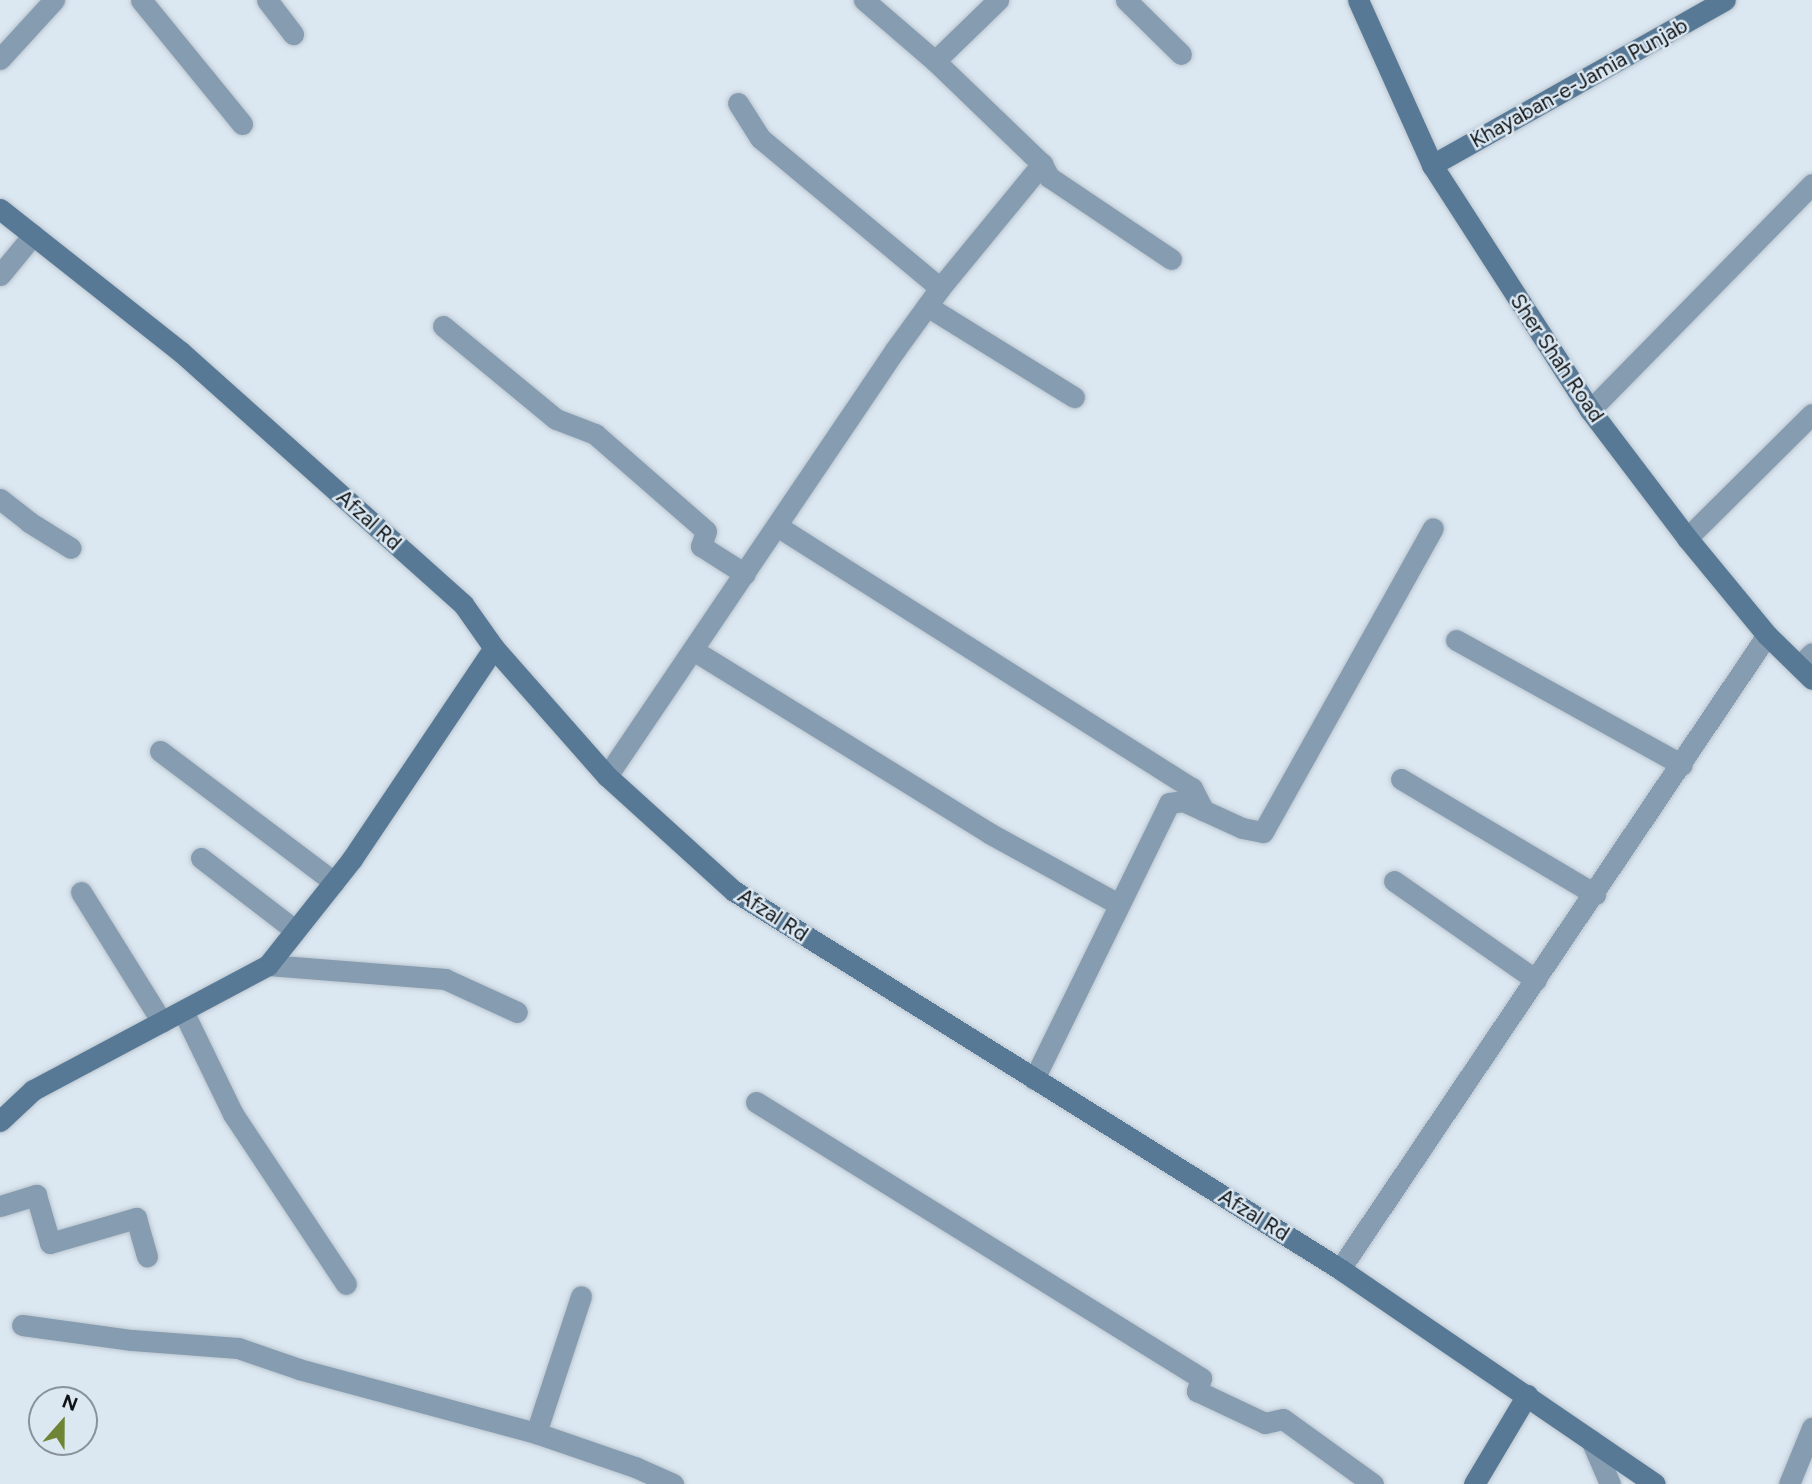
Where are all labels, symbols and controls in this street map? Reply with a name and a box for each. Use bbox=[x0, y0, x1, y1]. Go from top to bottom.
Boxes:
street label: Khayaban-e-Jamia Punjab bbox=[1466, 13, 1692, 153]
street label: Sher Shah Road bbox=[1505, 289, 1609, 427]
street label: Afzal Rd bbox=[331, 484, 407, 556]
street label: Afzal Rd bbox=[733, 883, 813, 947]
street label: Afzal Rd bbox=[1214, 1184, 1294, 1246]
north arrow bbox=[28, 1386, 98, 1456]
text: N bbox=[59, 1389, 81, 1416]

